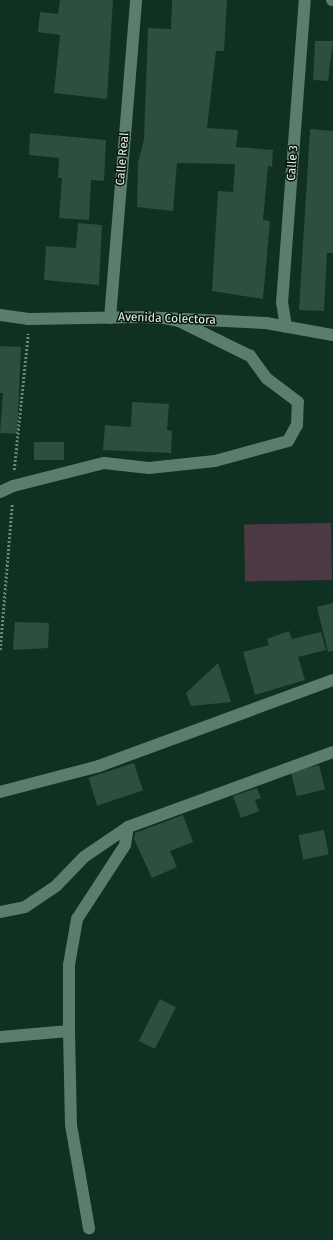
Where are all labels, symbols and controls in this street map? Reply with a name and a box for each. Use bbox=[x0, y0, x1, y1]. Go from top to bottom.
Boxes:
street label: Calle Real bbox=[114, 132, 132, 186]
street label: Calle 3 bbox=[285, 145, 301, 181]
street label: Avenida Colectora bbox=[118, 310, 216, 328]

